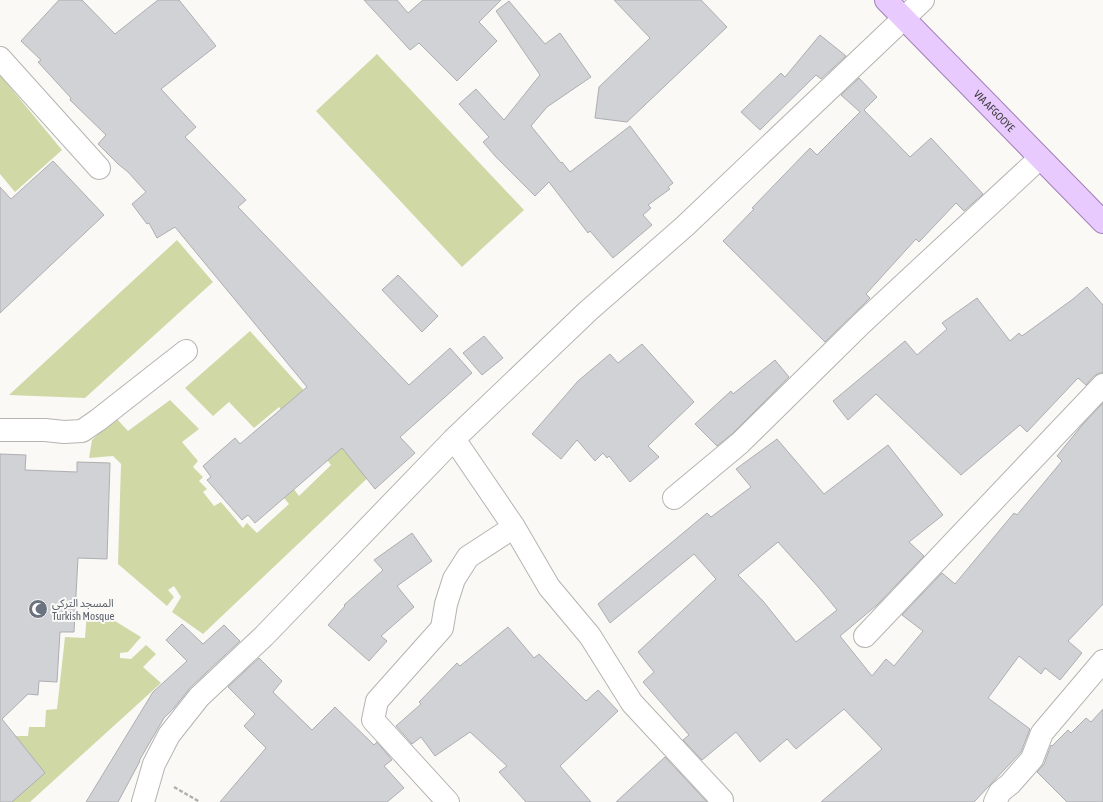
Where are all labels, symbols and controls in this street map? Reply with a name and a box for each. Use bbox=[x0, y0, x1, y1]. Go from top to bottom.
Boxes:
street label: VIA AFGOOYE bbox=[972, 88, 1017, 134]
place label: المسجد التركي Turkish Mosque bbox=[52, 597, 115, 622]
mosque icon: المسجد التركي Turkish Mosque bbox=[27, 598, 49, 620]

